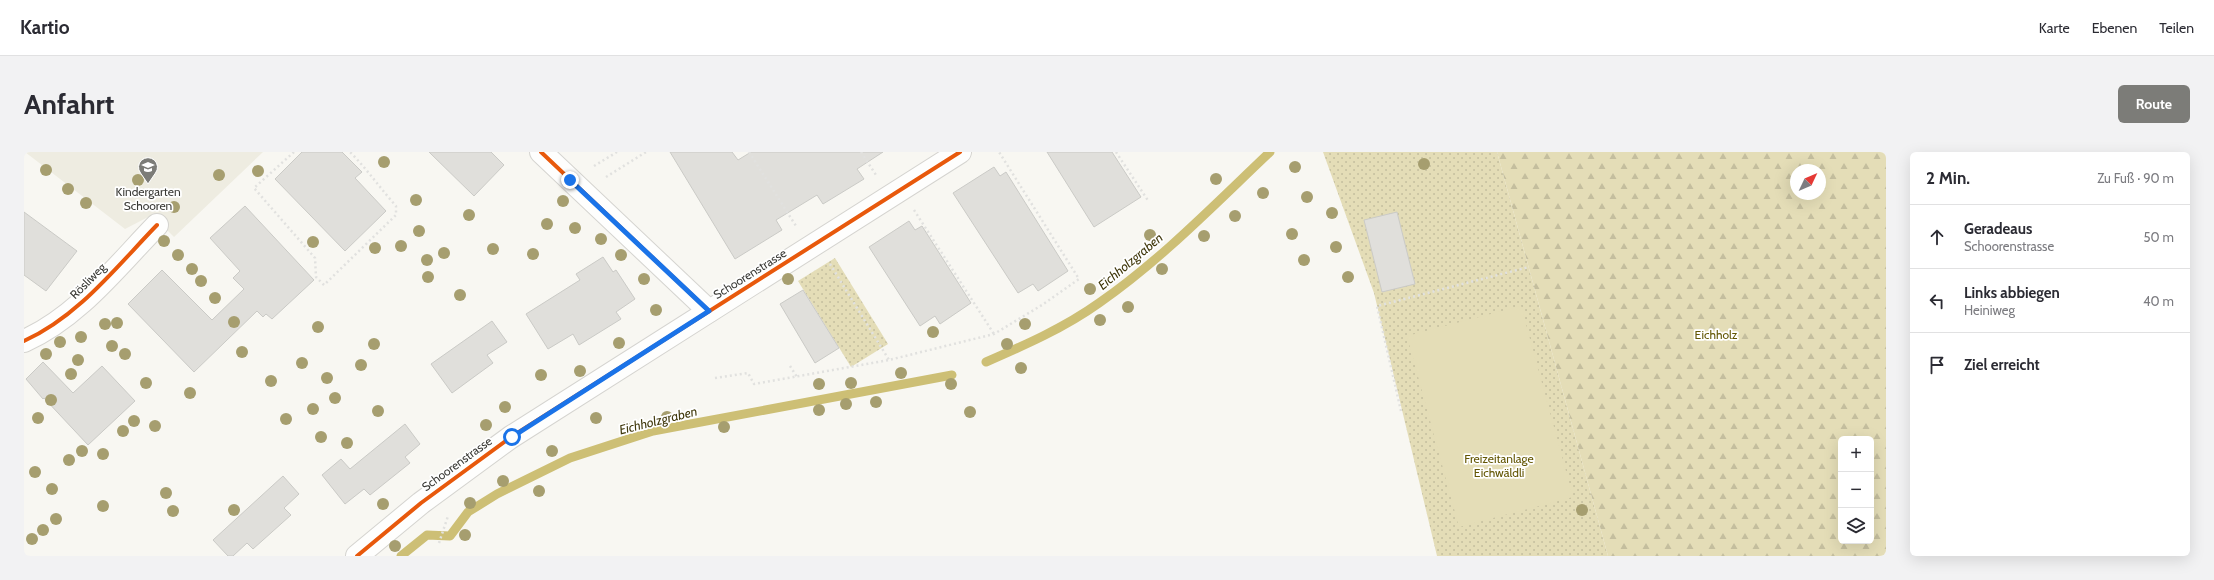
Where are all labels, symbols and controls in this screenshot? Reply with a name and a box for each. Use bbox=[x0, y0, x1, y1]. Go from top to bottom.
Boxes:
text: Kartio bbox=[20, 16, 69, 39]
text: Karte bbox=[2039, 19, 2070, 37]
text: Ebenen bbox=[2092, 19, 2137, 37]
text: Teilen bbox=[2159, 19, 2194, 37]
button: Route bbox=[2118, 85, 2190, 123]
text: Anfahrt bbox=[24, 87, 114, 121]
school or university icon: Kindergarten Schooren bbox=[137, 156, 159, 184]
north arrow bbox=[1790, 164, 1826, 200]
text: 2 Min. bbox=[1926, 168, 1970, 188]
text: Zu Fuß · 90 m bbox=[2097, 170, 2174, 186]
route end bbox=[561, 171, 579, 189]
place label: Kindergarten Schooren bbox=[115, 184, 181, 213]
text: Geradeaus bbox=[1964, 220, 2032, 238]
icon: ahead bbox=[1926, 226, 1948, 248]
water label: Eichholzgraben bbox=[1094, 229, 1166, 293]
text: 50 m bbox=[2144, 229, 2174, 245]
text: Schoorenstrasse bbox=[1964, 238, 2054, 254]
street label: Schoorenstrasse bbox=[710, 245, 789, 302]
street label: Rösliweg bbox=[67, 259, 109, 302]
text: Links abbiegen bbox=[1964, 284, 2060, 302]
icon: left bbox=[1926, 290, 1948, 312]
text: 40 m bbox=[2143, 293, 2174, 309]
text: Heiniweg bbox=[1964, 302, 2015, 318]
park label: Eichholz bbox=[1695, 327, 1738, 342]
icon: arrive bbox=[1926, 354, 1948, 376]
text: Ziel erreicht bbox=[1964, 356, 2040, 374]
water label: Eichholzgraben bbox=[617, 403, 699, 437]
route start bbox=[503, 428, 521, 446]
street label: Schoorenstrasse bbox=[419, 433, 495, 494]
map controls bbox=[1838, 436, 1874, 544]
button: + bbox=[1838, 436, 1874, 472]
park label: Freizeitanlage Eichwäldli bbox=[1464, 451, 1534, 480]
button: − bbox=[1838, 472, 1874, 508]
button: layers bbox=[1838, 508, 1874, 544]

